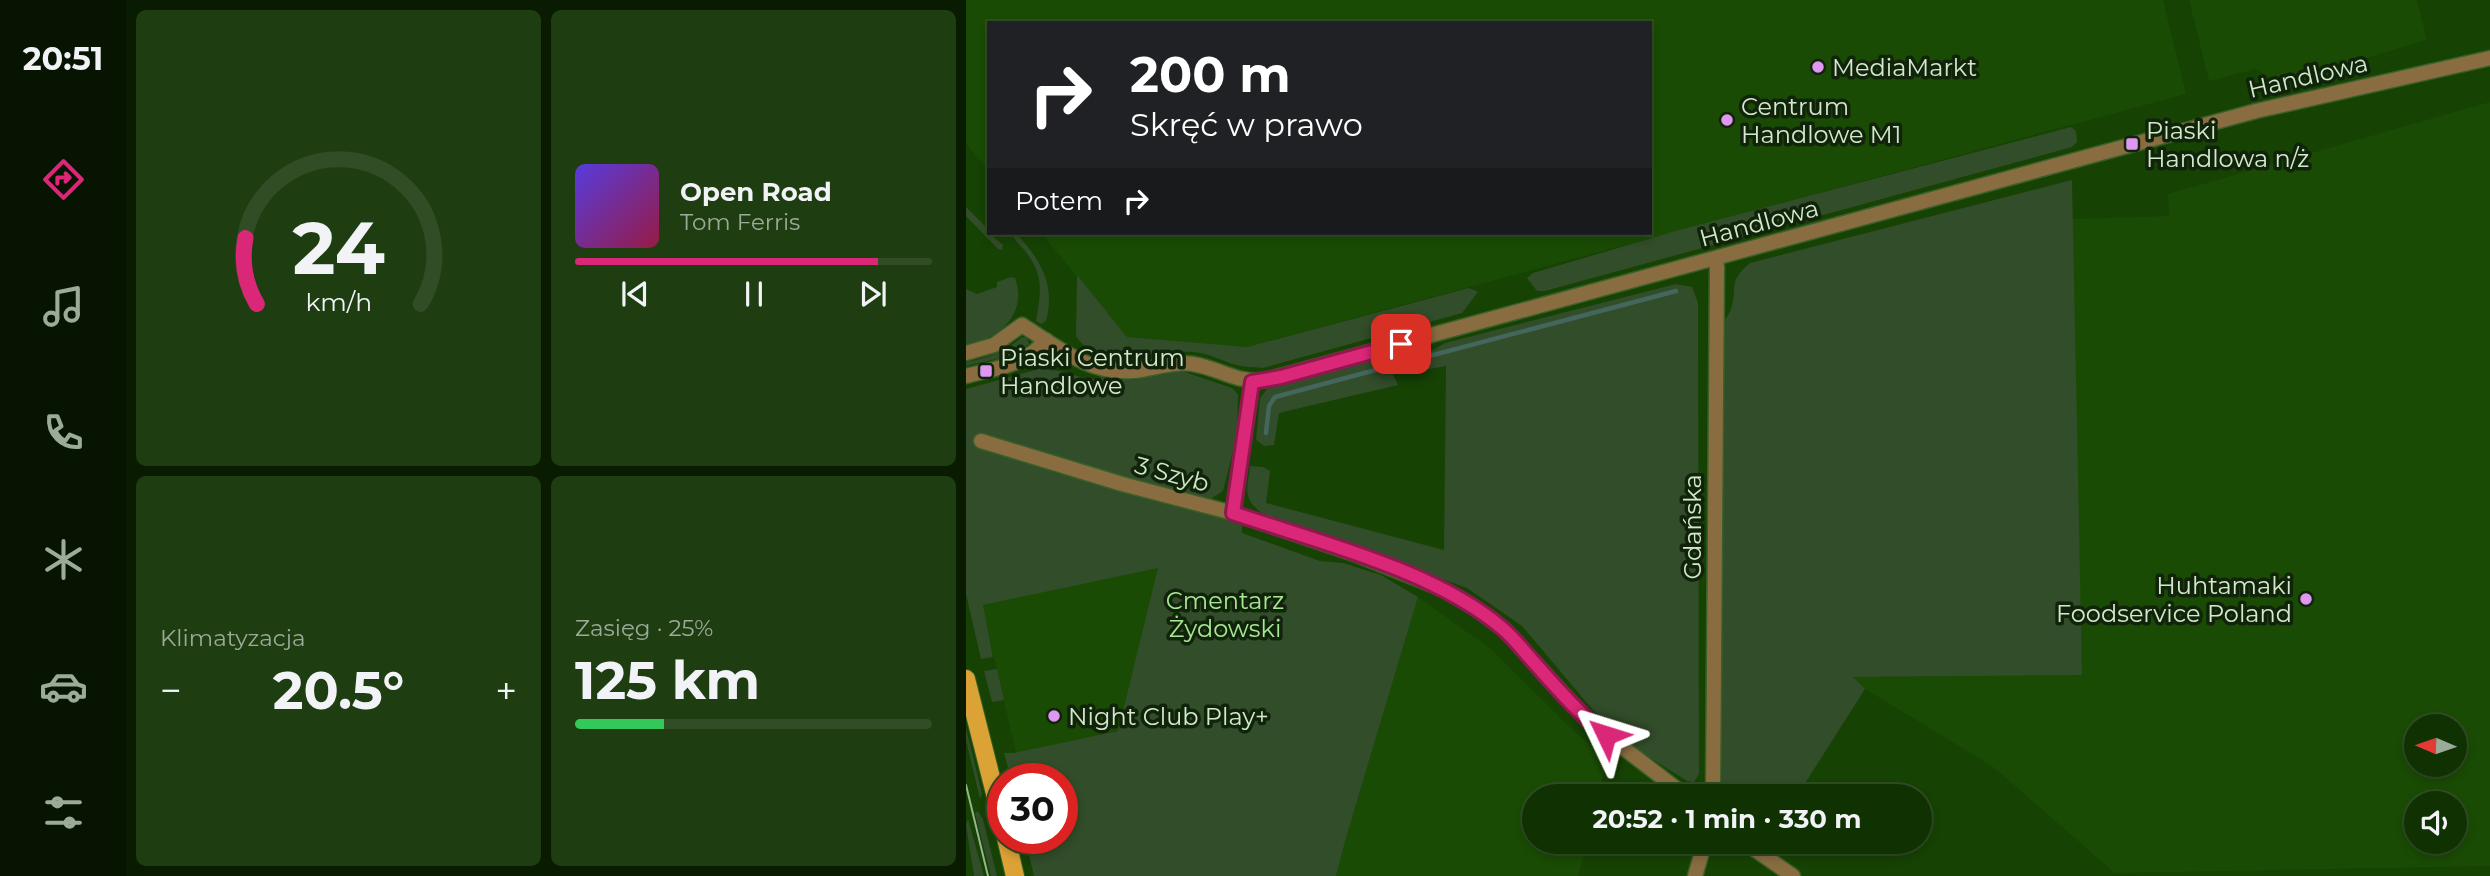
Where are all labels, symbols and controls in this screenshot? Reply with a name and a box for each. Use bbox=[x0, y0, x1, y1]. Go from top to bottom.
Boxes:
text: 20:51 bbox=[23, 39, 103, 78]
text: 200 m bbox=[1130, 45, 1291, 104]
street label: Handlowa bbox=[2245, 48, 2371, 104]
icon: right bbox=[1015, 49, 1106, 140]
place label: MediaMarkt bbox=[1832, 53, 1977, 82]
marker: MediaMarkt bbox=[1810, 59, 1826, 75]
place label: Centrum Handlowe M1 bbox=[1741, 92, 1901, 149]
text: Skręć w prawo bbox=[1130, 105, 1363, 144]
marker: Centrum Handlowe M1 bbox=[1719, 112, 1735, 128]
place label: Piaski Handlowa n/ż bbox=[2146, 116, 2309, 173]
marker: Piaski Handlowa n/ż bbox=[2124, 136, 2140, 152]
icon: directions bbox=[39, 155, 88, 204]
text: Open Road bbox=[680, 176, 832, 208]
icon: right bbox=[1117, 182, 1155, 220]
text: Potem bbox=[1015, 185, 1103, 217]
street label: Handlowa bbox=[1696, 193, 1822, 253]
text: 24 bbox=[292, 205, 385, 293]
text: Tom Ferris bbox=[680, 208, 800, 236]
icon: previous bbox=[616, 275, 654, 313]
icon: pause bbox=[735, 275, 773, 313]
icon: next bbox=[854, 275, 892, 313]
icon: music bbox=[39, 282, 88, 331]
text: km/h bbox=[305, 287, 372, 317]
pin bbox=[1371, 314, 1431, 374]
icon: arrive bbox=[1382, 325, 1420, 363]
place label: Piaski Centrum Handlowe bbox=[1000, 343, 1185, 400]
marker: Piaski Centrum Handlowe bbox=[978, 363, 994, 379]
icon: phone bbox=[39, 408, 88, 457]
street label: 3 Szyb bbox=[1132, 450, 1212, 498]
street label: Gdańska bbox=[1678, 474, 1707, 580]
icon: climate bbox=[39, 535, 88, 584]
place label: Huhtamaki Foodservice Poland bbox=[2056, 571, 2292, 628]
park label: Cmentarz Żydowski bbox=[1166, 586, 1284, 643]
marker: Huhtamaki Foodservice Poland bbox=[2298, 591, 2314, 607]
text: Zasięg · 25% bbox=[575, 614, 713, 642]
text: Klimatyzacja bbox=[160, 624, 306, 652]
text: 125 km bbox=[575, 649, 760, 712]
text: 20.5° bbox=[273, 659, 404, 722]
icon: car bbox=[39, 662, 88, 711]
text: − bbox=[160, 667, 182, 714]
text: + bbox=[495, 667, 517, 714]
position arrow bbox=[1569, 698, 1643, 772]
place label: Night Club Play+ bbox=[1068, 702, 1269, 731]
marker: Night Club Play+ bbox=[1046, 708, 1062, 724]
north arrow bbox=[2404, 714, 2468, 777]
map controls bbox=[2404, 714, 2467, 854]
speed limit sign: 30 bbox=[987, 763, 1078, 854]
icon: filters bbox=[39, 788, 88, 837]
button: sound bbox=[2404, 791, 2467, 854]
text: 20:52 · 1 min · 330 m bbox=[1592, 803, 1862, 835]

